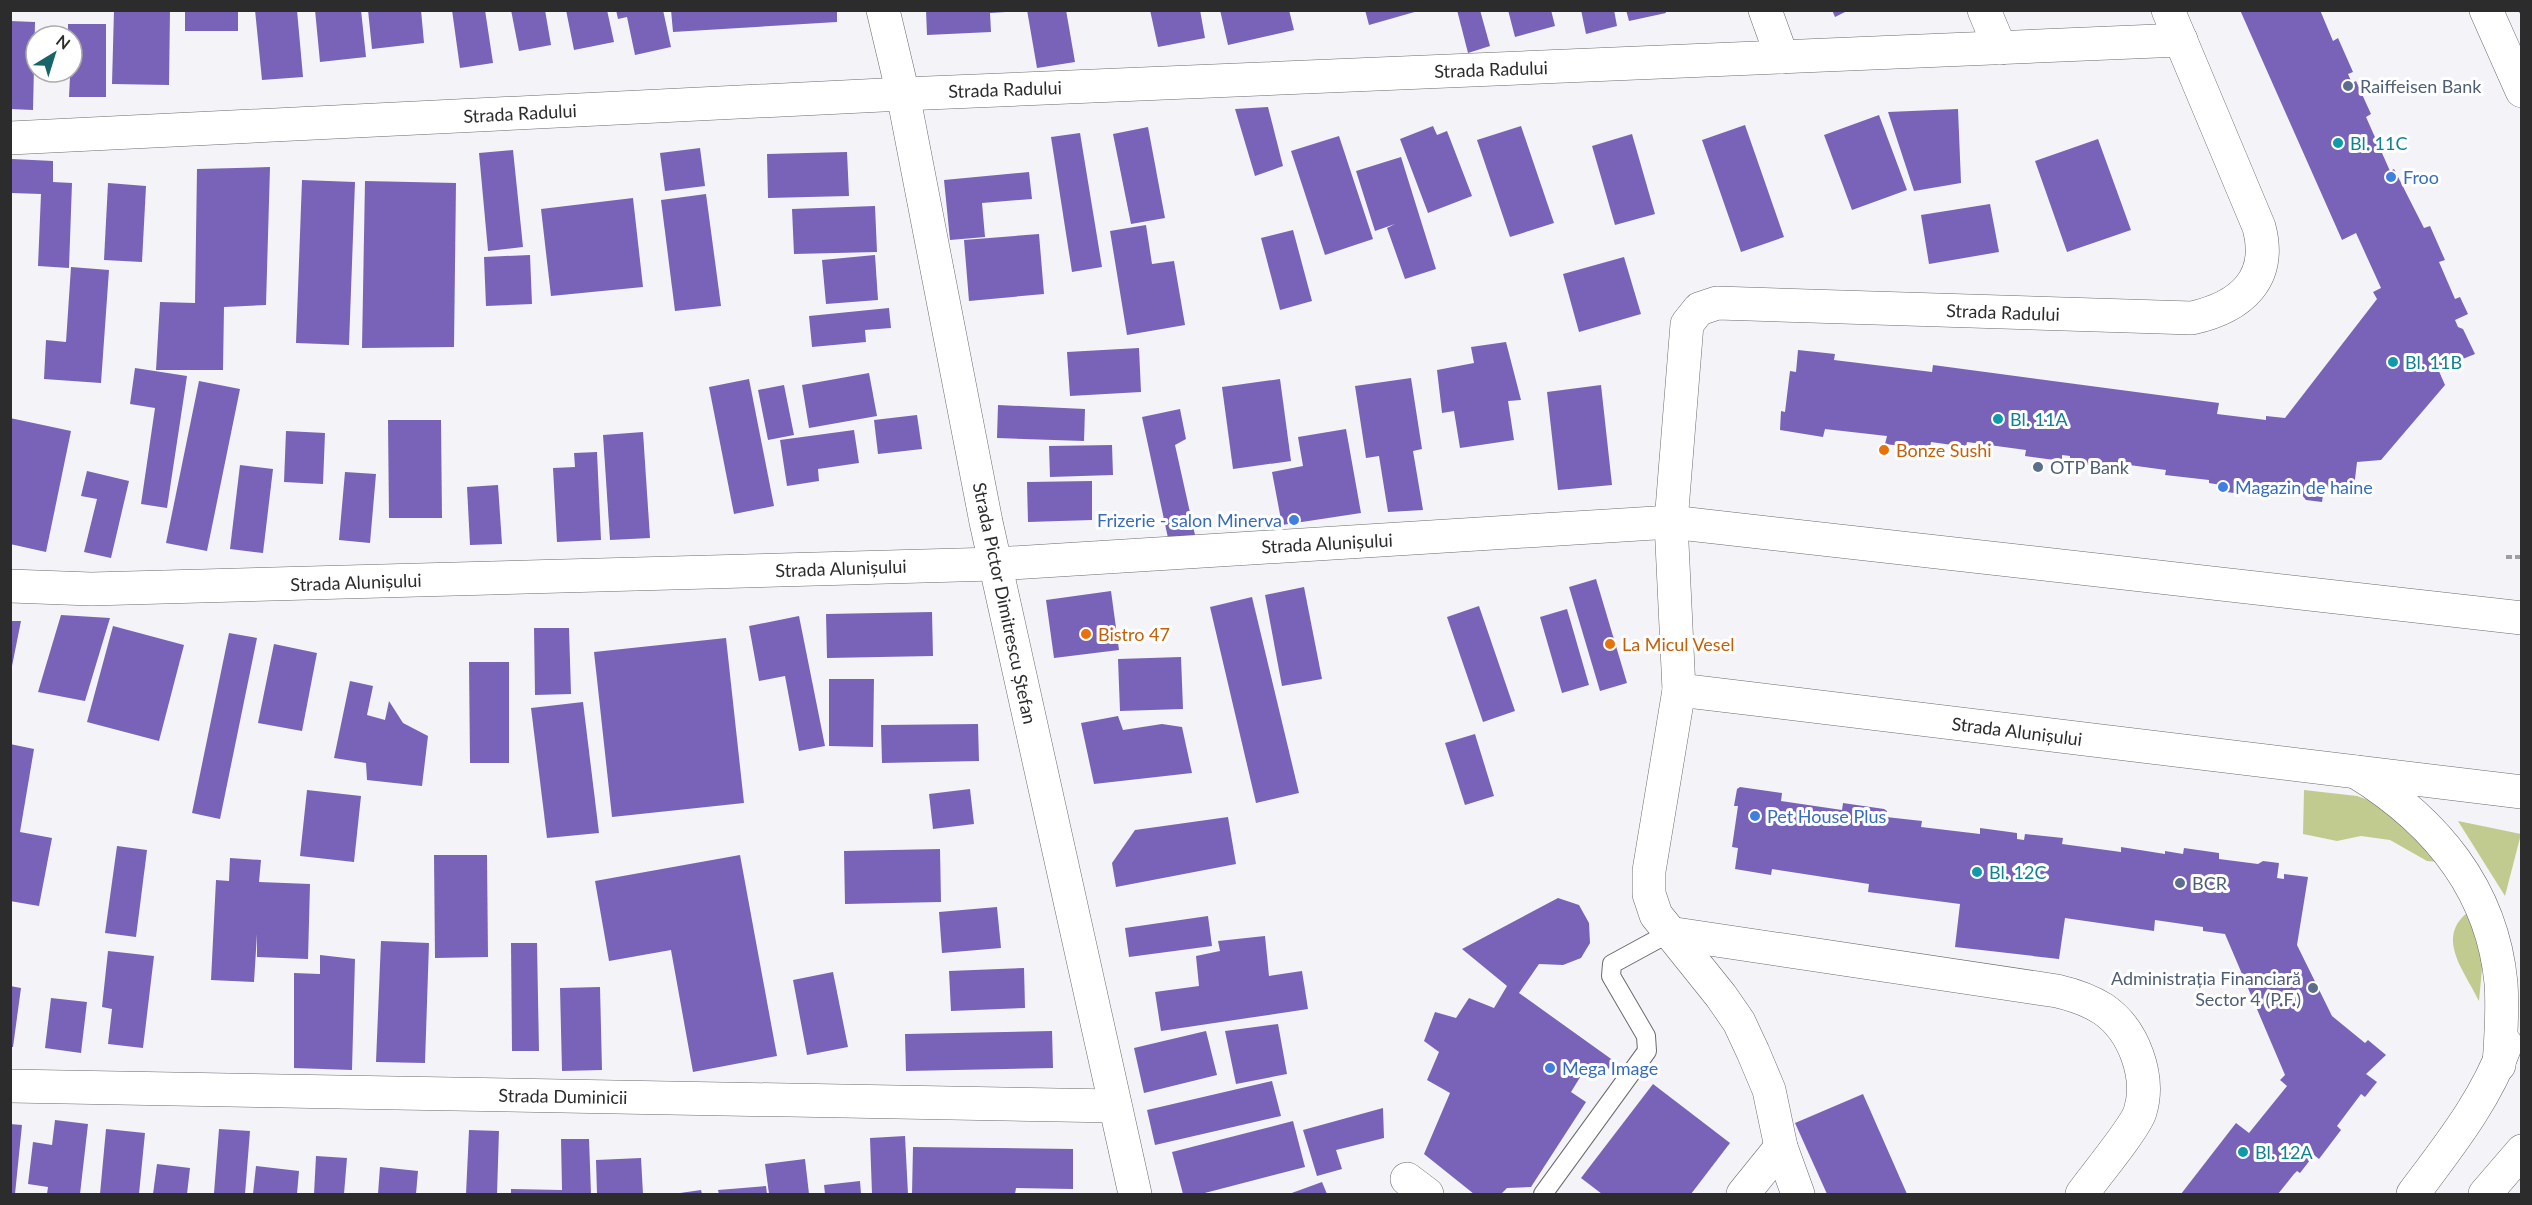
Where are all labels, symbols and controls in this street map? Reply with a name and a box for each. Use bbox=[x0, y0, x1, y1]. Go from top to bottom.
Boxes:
north arrow bbox=[24, 24, 84, 84]
text: N bbox=[53, 31, 74, 53]
street label: Strada Radului bbox=[1434, 56, 1548, 82]
place label: Raiffeisen Bank bbox=[2360, 75, 2482, 97]
street label: Strada Radului bbox=[948, 76, 1062, 102]
marker: Raiffeisen Bank bbox=[2341, 79, 2355, 93]
street label: Strada Radului bbox=[463, 99, 577, 127]
place label: Bl. 11C bbox=[2350, 132, 2407, 154]
marker: Bl. 11C bbox=[2331, 136, 2345, 150]
place label: Froo bbox=[2403, 166, 2439, 188]
marker: Froo bbox=[2384, 170, 2398, 184]
street label: Strada Radului bbox=[1946, 299, 2060, 325]
place label: Bl. 11B bbox=[2405, 351, 2462, 373]
marker: Bl. 11B bbox=[2386, 355, 2400, 369]
place label: Bl. 11A bbox=[2010, 408, 2068, 430]
marker: Bl. 11A bbox=[1991, 412, 2005, 426]
place label: Bonze Sushi bbox=[1896, 439, 1992, 461]
marker: Bonze Sushi bbox=[1877, 443, 1891, 457]
place label: OTP Bank bbox=[2050, 456, 2130, 478]
marker: OTP Bank bbox=[2031, 460, 2045, 474]
place label: Magazin de haine bbox=[2235, 476, 2373, 498]
street label: Strada Pictor Dimitrescu Ștefan bbox=[969, 480, 1041, 726]
marker: Magazin de haine bbox=[2216, 480, 2230, 494]
place label: Frizerie - salon Minerva bbox=[1097, 509, 1282, 531]
marker: Frizerie - salon Minerva bbox=[1287, 513, 1301, 527]
street label: Strada Alunișului bbox=[1261, 529, 1393, 557]
street label: Strada Alunișului bbox=[775, 555, 907, 581]
street label: Strada Alunișului bbox=[290, 569, 422, 595]
place label: Bistro 47 bbox=[1098, 623, 1170, 645]
marker: Bistro 47 bbox=[1079, 627, 1093, 641]
place label: La Micul Vesel bbox=[1622, 633, 1734, 655]
marker: La Micul Vesel bbox=[1603, 637, 1617, 651]
street label: Strada Alunișului bbox=[1950, 712, 2084, 750]
place label: Pet House Plus bbox=[1767, 805, 1886, 827]
marker: Pet House Plus bbox=[1748, 809, 1762, 823]
place label: Bl. 12C bbox=[1989, 861, 2046, 883]
marker: Bl. 12C bbox=[1970, 865, 1984, 879]
place label: BCR bbox=[2192, 872, 2228, 894]
marker: BCR bbox=[2173, 876, 2187, 890]
place label: Administrația Financiară Sector 4 (P.F.) bbox=[2111, 967, 2301, 1010]
marker: Administrația Financiară Sector 4 (P.F.) bbox=[2306, 981, 2320, 995]
place label: Mega Image bbox=[1562, 1057, 1658, 1079]
marker: Mega Image bbox=[1543, 1061, 1557, 1075]
street label: Strada Duminicii bbox=[498, 1084, 628, 1108]
place label: Bl. 12A bbox=[2255, 1141, 2313, 1163]
marker: Bl. 12A bbox=[2236, 1145, 2250, 1159]

